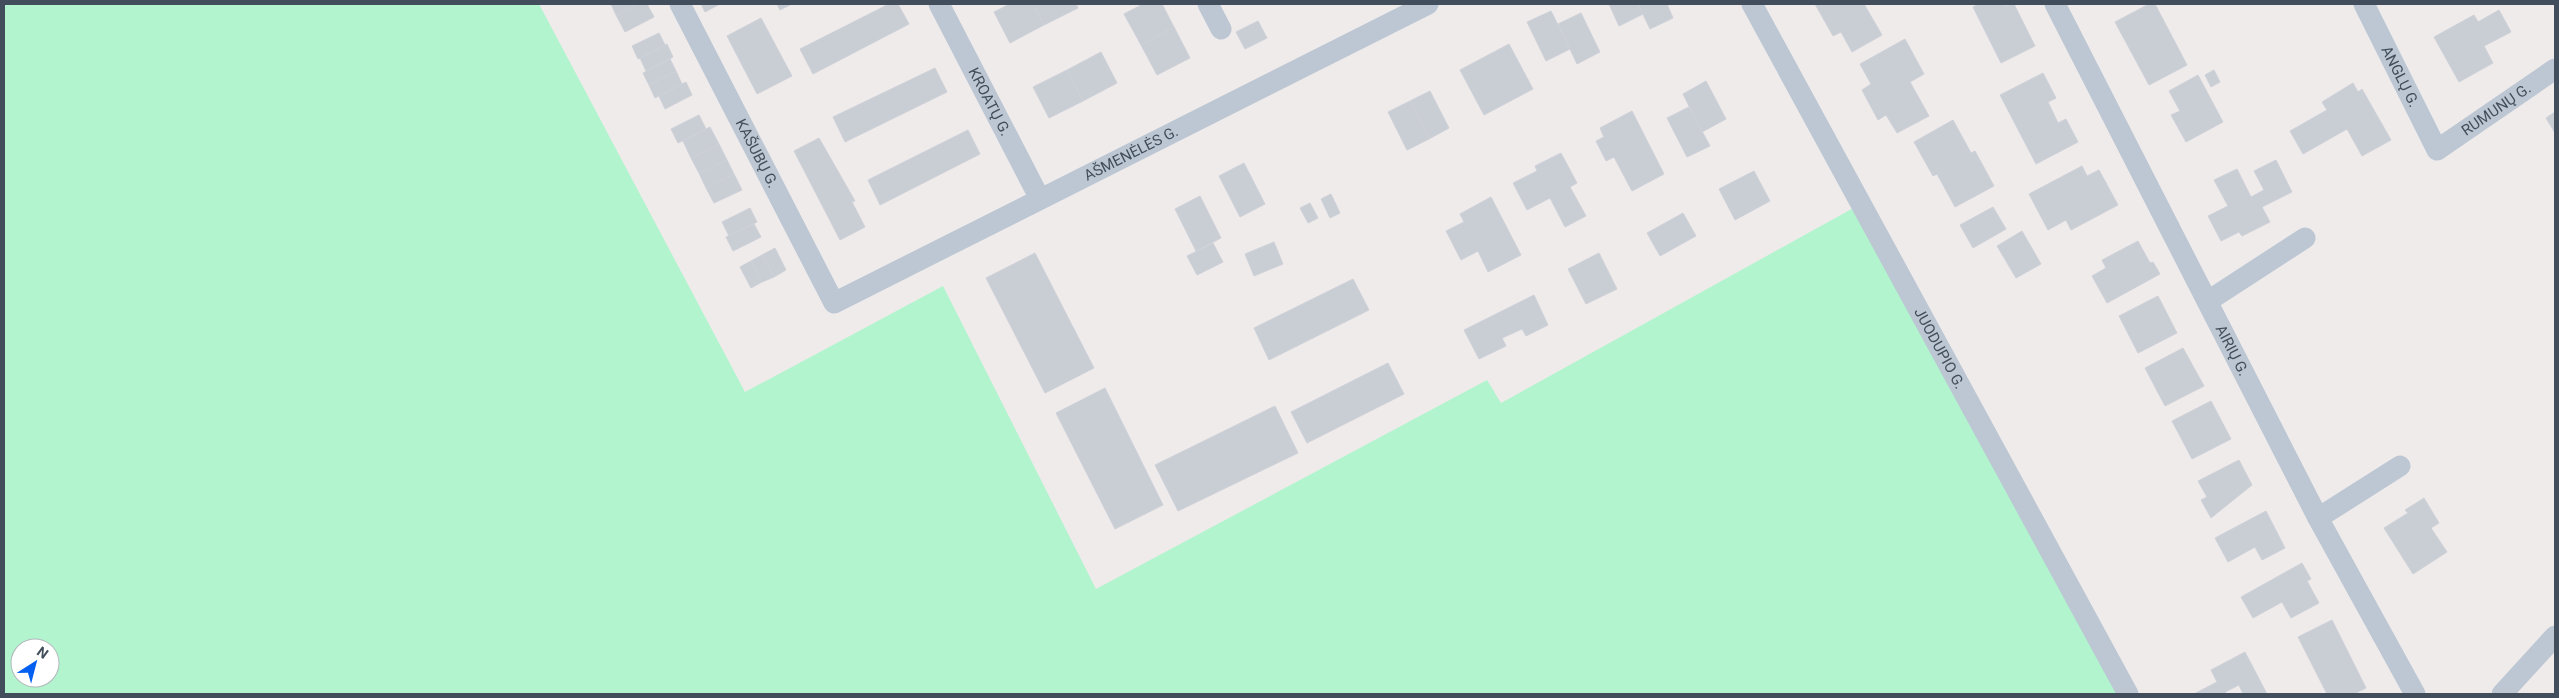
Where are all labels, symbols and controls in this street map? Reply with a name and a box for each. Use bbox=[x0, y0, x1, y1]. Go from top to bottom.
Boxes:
street label: ANGLŲ G. bbox=[2377, 43, 2423, 110]
street label: KROATŲ G. bbox=[965, 65, 1015, 139]
street label: RUMUNŲ G. bbox=[2458, 79, 2534, 139]
street label: KAŠUBŲ G. bbox=[732, 116, 782, 191]
street label: AŠMENĖLĖS G. bbox=[1081, 122, 1181, 185]
street label: JUODUPIO G. bbox=[1910, 305, 1969, 392]
street label: AIRIŲ G. bbox=[2212, 322, 2253, 379]
north arrow bbox=[10, 638, 60, 688]
text: N bbox=[34, 643, 51, 662]

